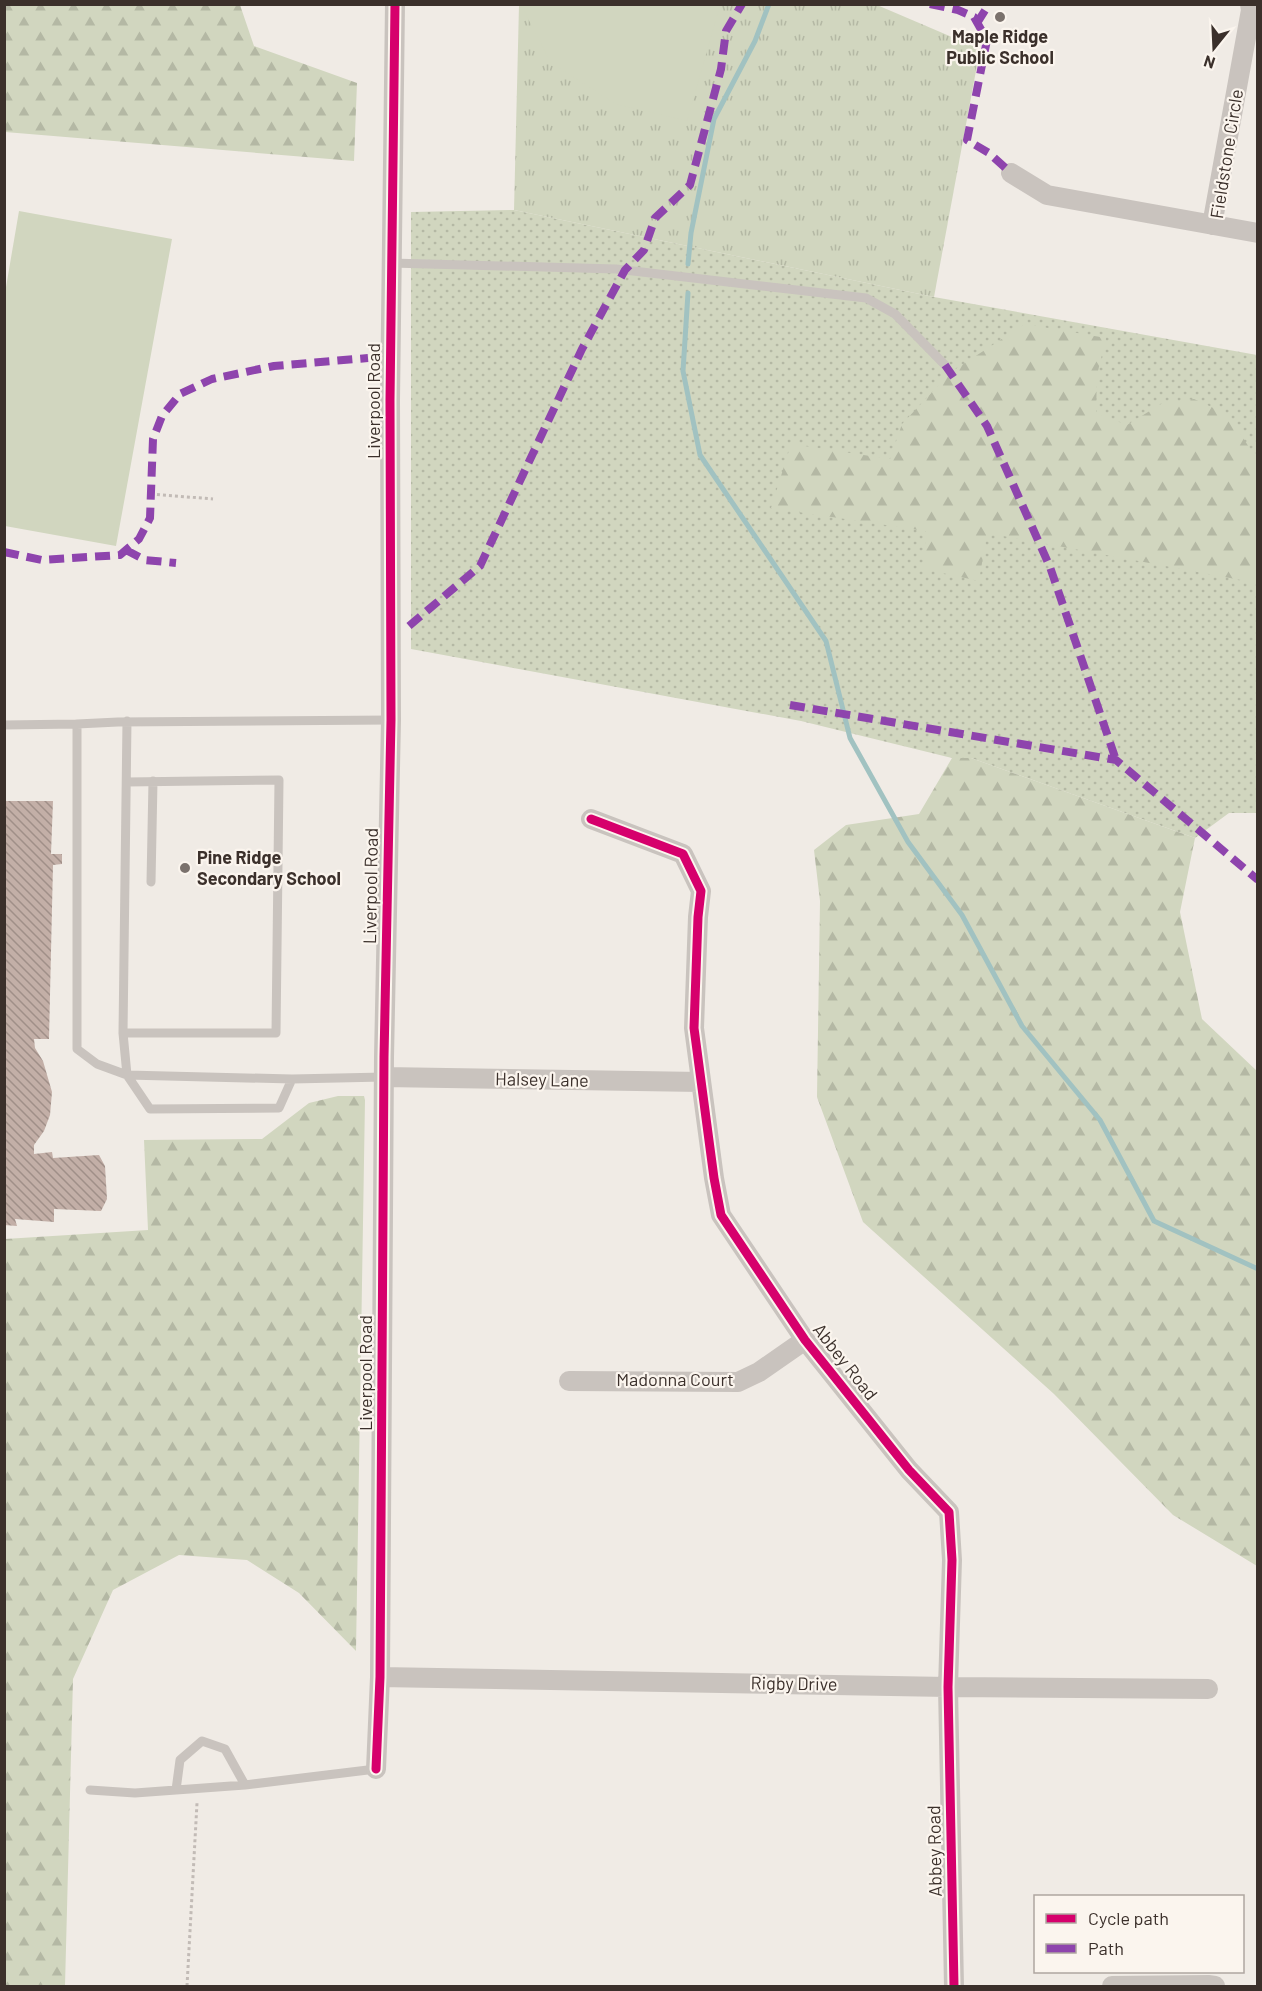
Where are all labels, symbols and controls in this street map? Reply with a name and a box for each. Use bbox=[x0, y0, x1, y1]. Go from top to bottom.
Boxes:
marker: Maple Ridge Public School bbox=[993, 10, 1007, 24]
north arrow bbox=[1184, 18, 1244, 78]
place label: Maple Ridge Public School bbox=[946, 25, 1054, 68]
text: N bbox=[1201, 52, 1217, 73]
street label: Fieldstone Circle bbox=[1205, 87, 1247, 220]
street label: Liverpool Road bbox=[362, 343, 384, 459]
street label: Liverpool Road bbox=[358, 828, 382, 944]
place label: Pine Ridge Secondary School bbox=[197, 846, 341, 889]
marker: Pine Ridge Secondary School bbox=[178, 861, 192, 875]
street label: Halsey Lane bbox=[495, 1067, 589, 1091]
street label: Liverpool Road bbox=[354, 1315, 376, 1431]
street label: Abbey Road bbox=[809, 1319, 883, 1404]
street label: Madonna Court bbox=[616, 1368, 734, 1390]
street label: Rigby Drive bbox=[750, 1671, 838, 1695]
street label: Abbey Road bbox=[922, 1805, 946, 1897]
legend bbox=[1034, 1895, 1244, 1973]
text: Cycle path bbox=[1088, 1907, 1169, 1929]
text: Path bbox=[1088, 1937, 1124, 1959]

